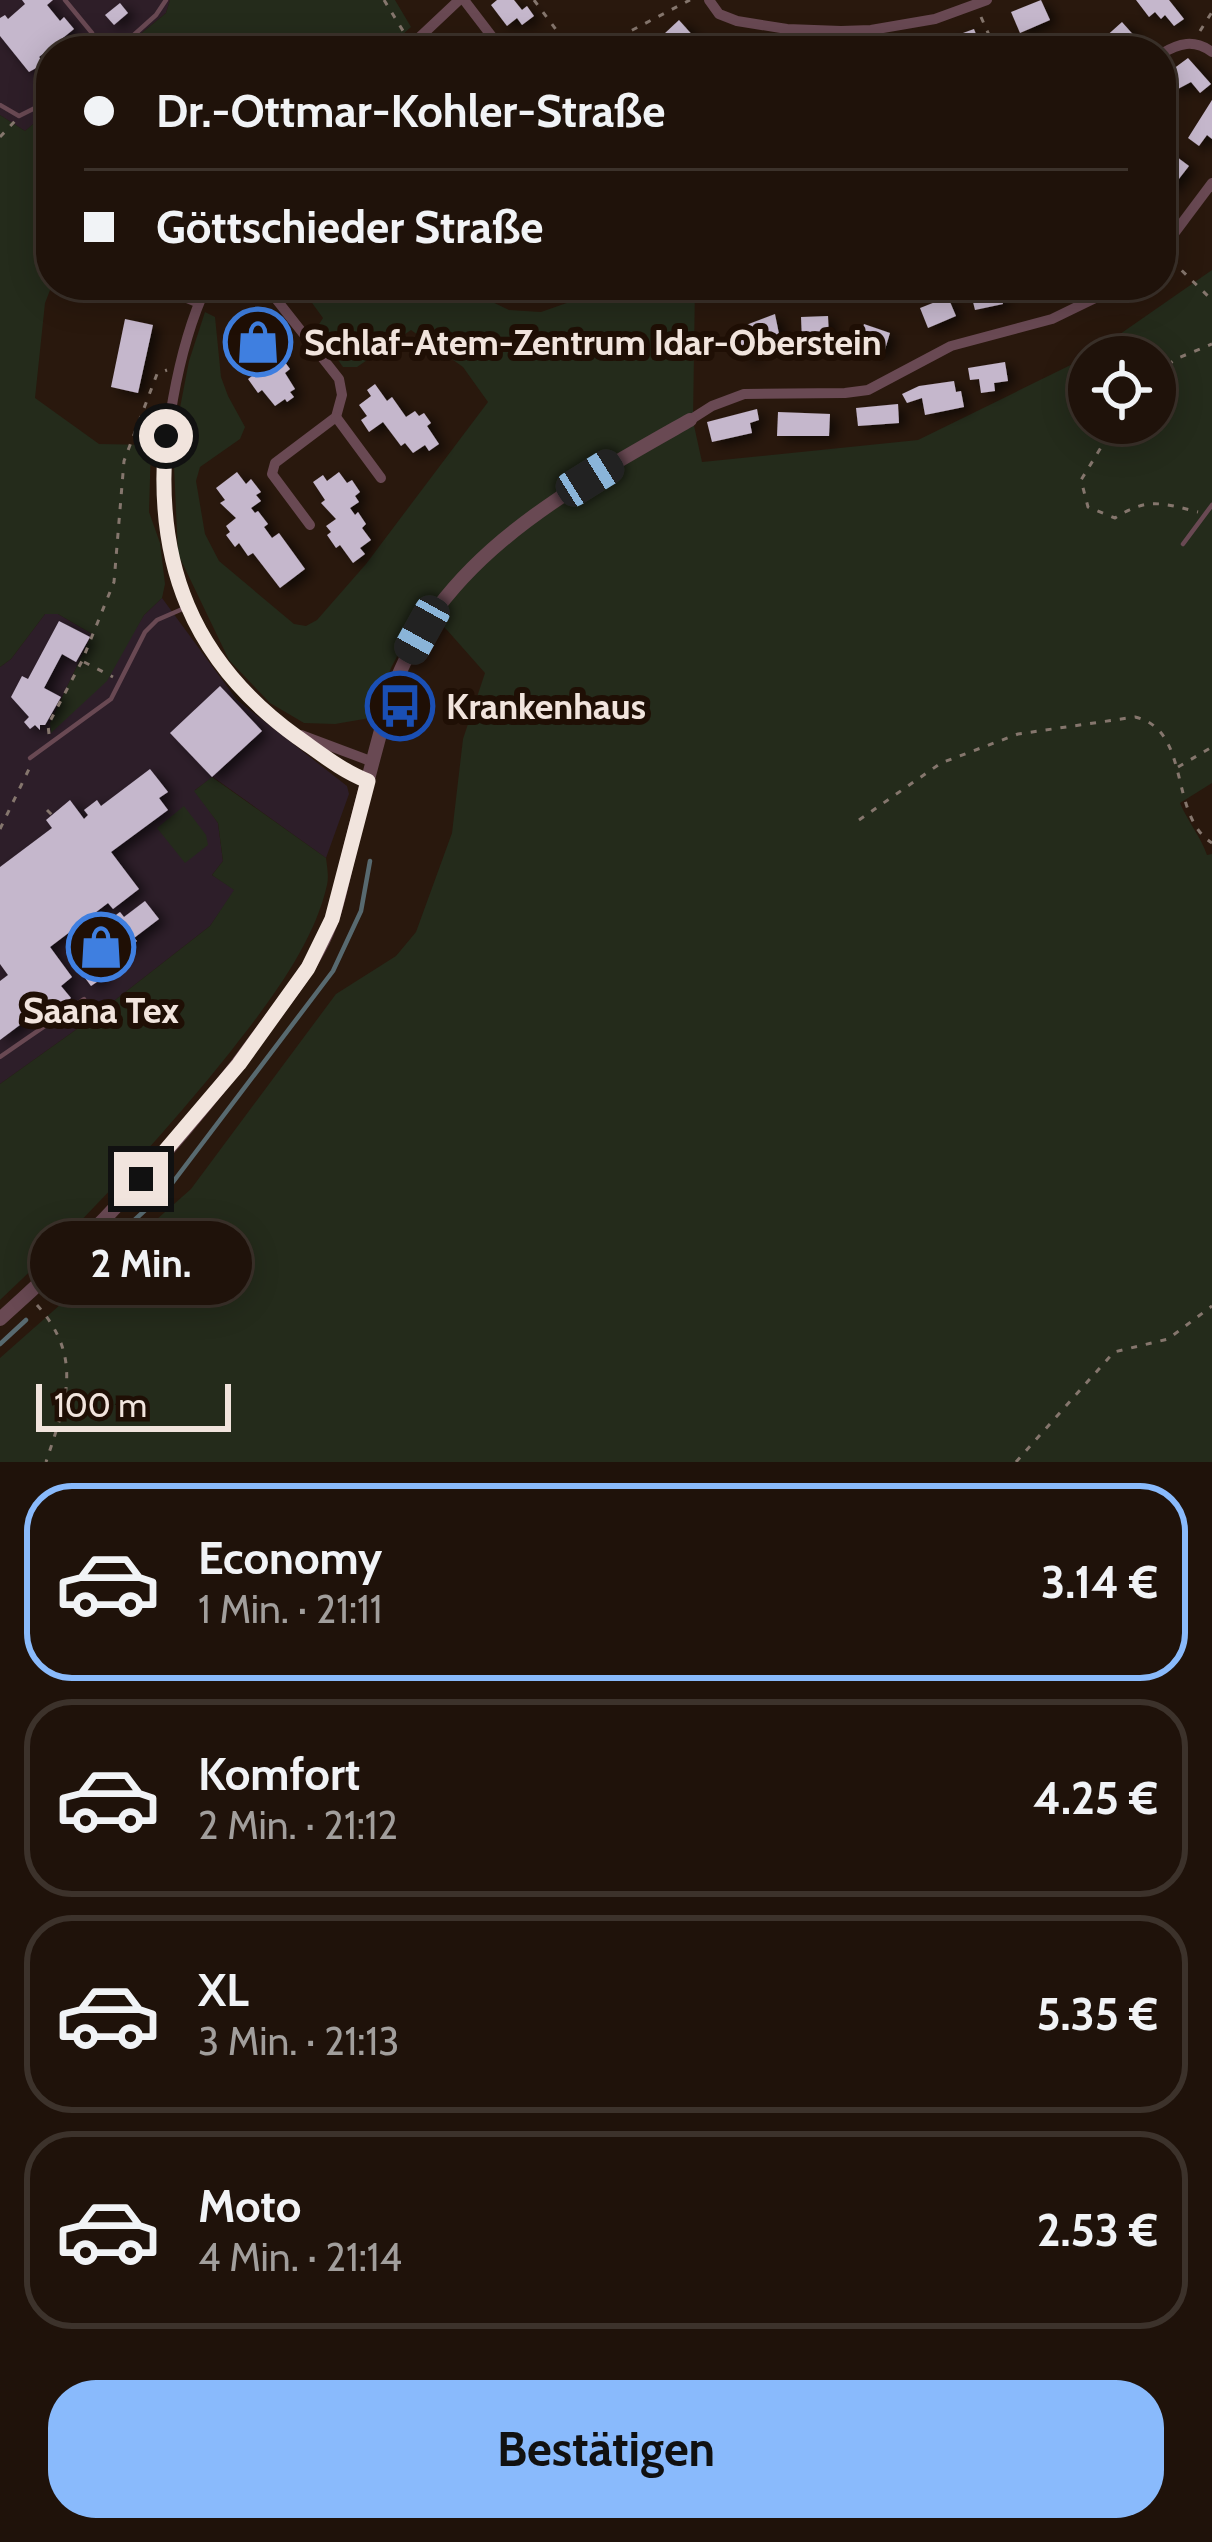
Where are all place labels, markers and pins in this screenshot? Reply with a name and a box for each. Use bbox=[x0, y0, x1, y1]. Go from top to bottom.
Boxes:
shop icon: Schlaf-Atem-Zentrum Idar-Oberstein bbox=[223, 307, 293, 377]
place label: Schlaf-Atem-Zentrum Idar-Oberstein bbox=[304, 320, 882, 364]
bus stop icon: Krankenhaus bbox=[365, 671, 435, 741]
place label: Krankenhaus bbox=[446, 684, 646, 728]
shop icon: Saana Tex bbox=[66, 912, 136, 982]
place label: Saana Tex bbox=[23, 988, 179, 1032]

